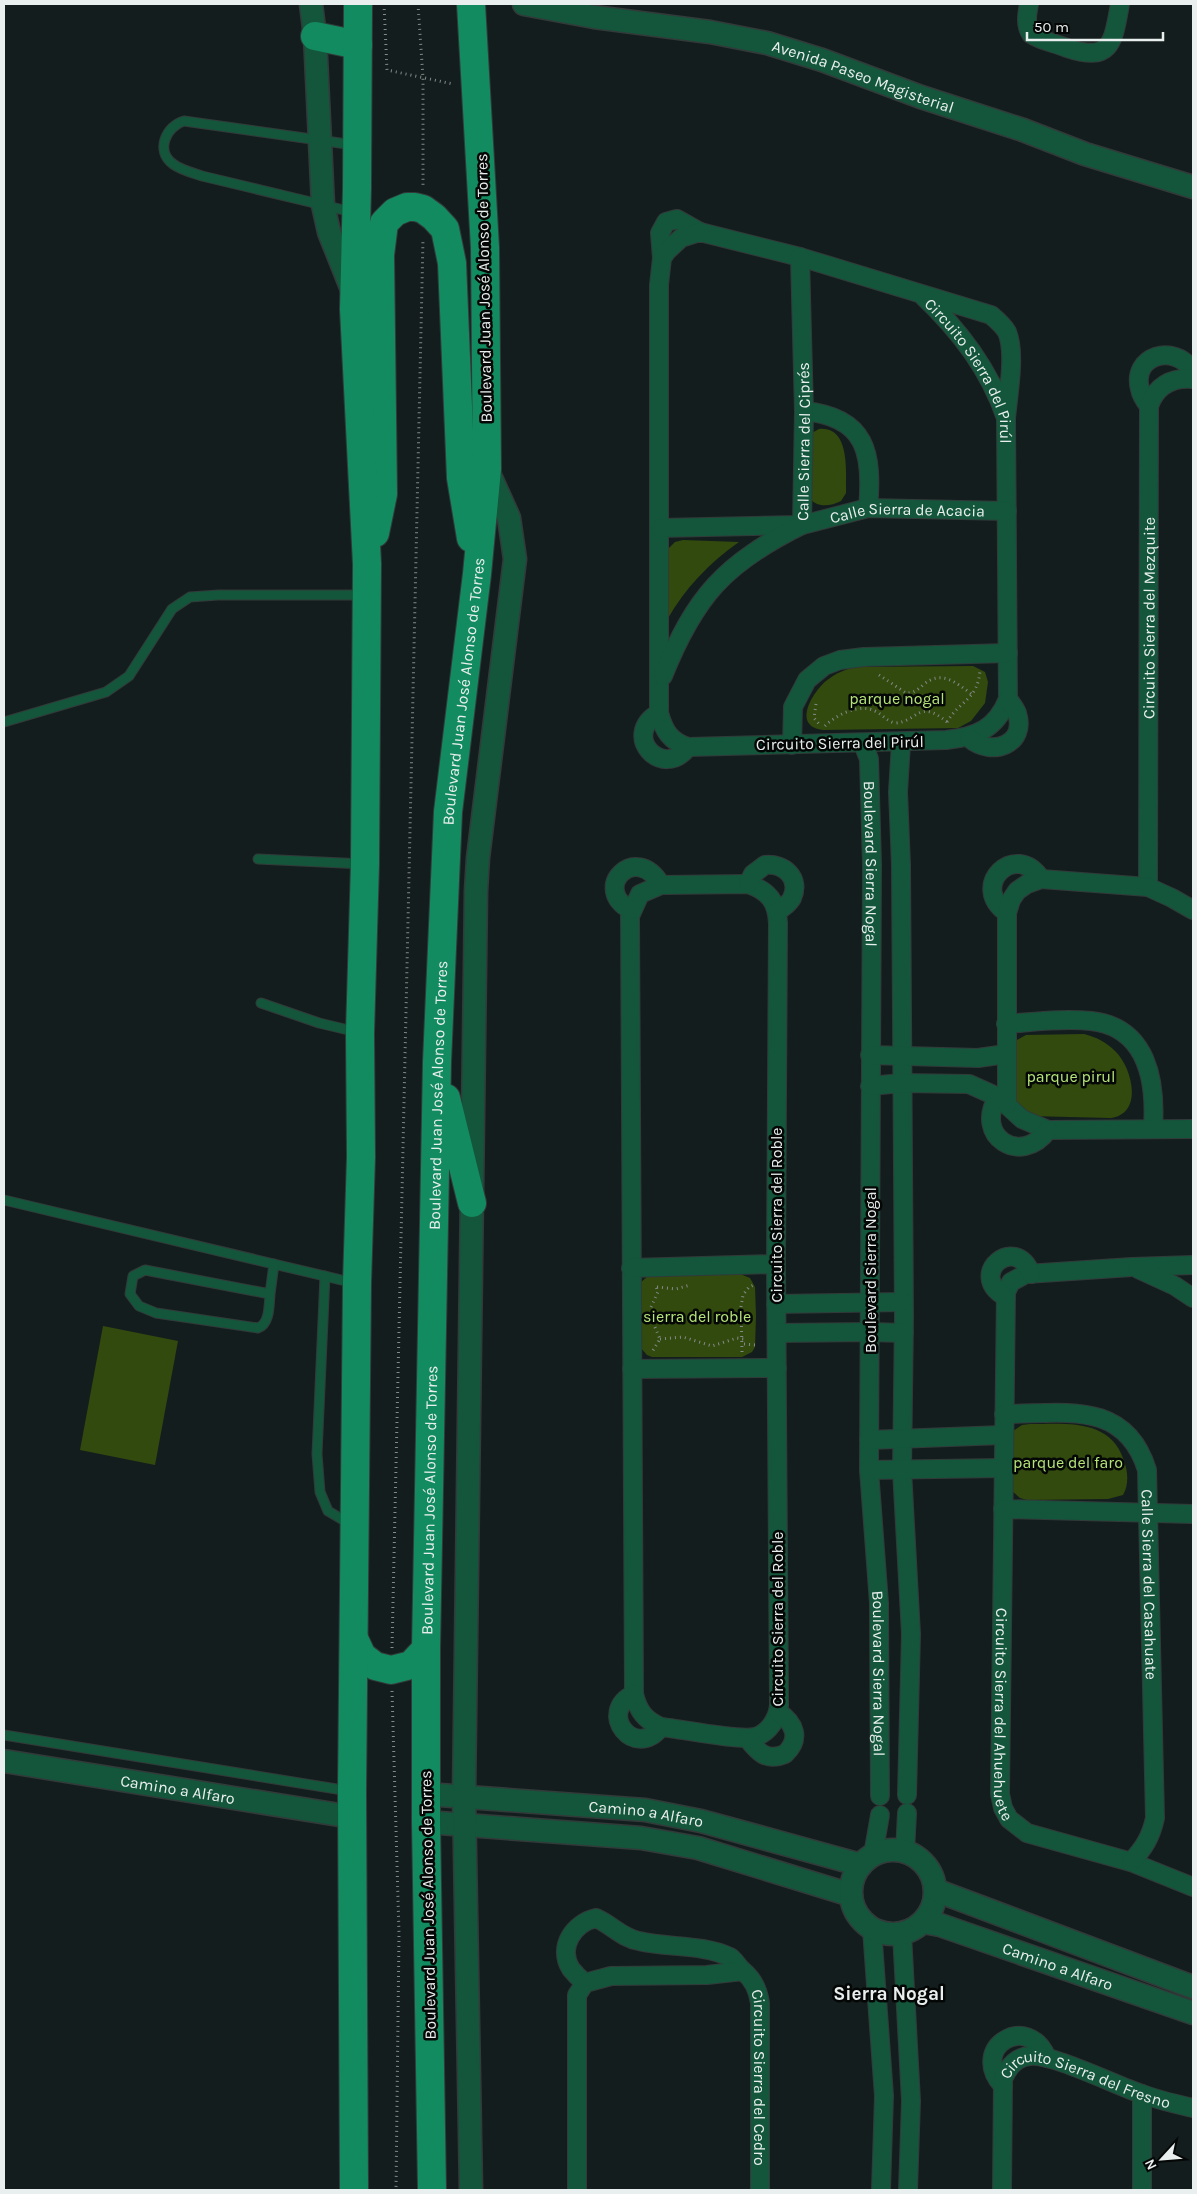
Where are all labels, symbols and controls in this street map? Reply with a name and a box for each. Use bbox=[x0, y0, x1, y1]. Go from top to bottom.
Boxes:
scale bar bbox=[1027, 10, 1163, 42]
text: 50 m bbox=[1034, 18, 1069, 36]
street label: Avenida Paseo Magisterial bbox=[770, 36, 956, 117]
street label: Boulevard Juan José Alonso de Torres bbox=[472, 153, 496, 423]
street label: Circuito Sierra del Pirúl bbox=[921, 294, 1016, 444]
street label: Calle Sierra del Ciprés bbox=[793, 362, 814, 521]
street label: Calle Sierra de Acacia bbox=[828, 499, 985, 527]
street label: Circuito Sierra del Mezquite bbox=[1139, 517, 1158, 719]
street label: Boulevard Juan José Alonso de Torres bbox=[438, 557, 488, 826]
park label: parque nogal bbox=[849, 689, 945, 708]
street label: Circuito Sierra del Pirúl bbox=[756, 732, 924, 754]
street label: Boulevard Sierra Nogal bbox=[860, 781, 882, 947]
street label: Boulevard Juan José Alonso de Torres bbox=[424, 960, 451, 1230]
park label: parque pirul bbox=[1026, 1067, 1116, 1086]
street label: Circuito Sierra del Roble bbox=[767, 1127, 786, 1303]
street label: Boulevard Sierra Nogal bbox=[861, 1187, 880, 1353]
park label: sierra del roble bbox=[643, 1307, 751, 1326]
street label: Boulevard Juan José Alonso de Torres bbox=[417, 1365, 441, 1635]
park label: parque del faro bbox=[1013, 1453, 1123, 1472]
street label: Calle Sierra del Casahuate bbox=[1138, 1489, 1161, 1680]
street label: Circuito Sierra del Roble bbox=[768, 1531, 787, 1707]
street label: Boulevard Sierra Nogal bbox=[869, 1590, 889, 1756]
street label: Circuito Sierra del Ahuehuete bbox=[990, 1608, 1017, 1824]
street label: Camino a Alfaro bbox=[119, 1770, 236, 1808]
street label: Boulevard Juan José Alonso de Torres bbox=[416, 1770, 440, 2040]
street label: Camino a Alfaro bbox=[588, 1796, 705, 1831]
street label: Camino a Alfaro bbox=[1000, 1938, 1116, 1994]
district label: Sierra Nogal bbox=[833, 1983, 945, 2005]
street label: Circuito Sierra del Cedro bbox=[748, 1987, 770, 2166]
street label: Circuito Sierra del Fresno bbox=[995, 2046, 1173, 2112]
north arrow bbox=[1137, 2134, 1187, 2184]
text: N bbox=[1141, 2156, 1161, 2173]

